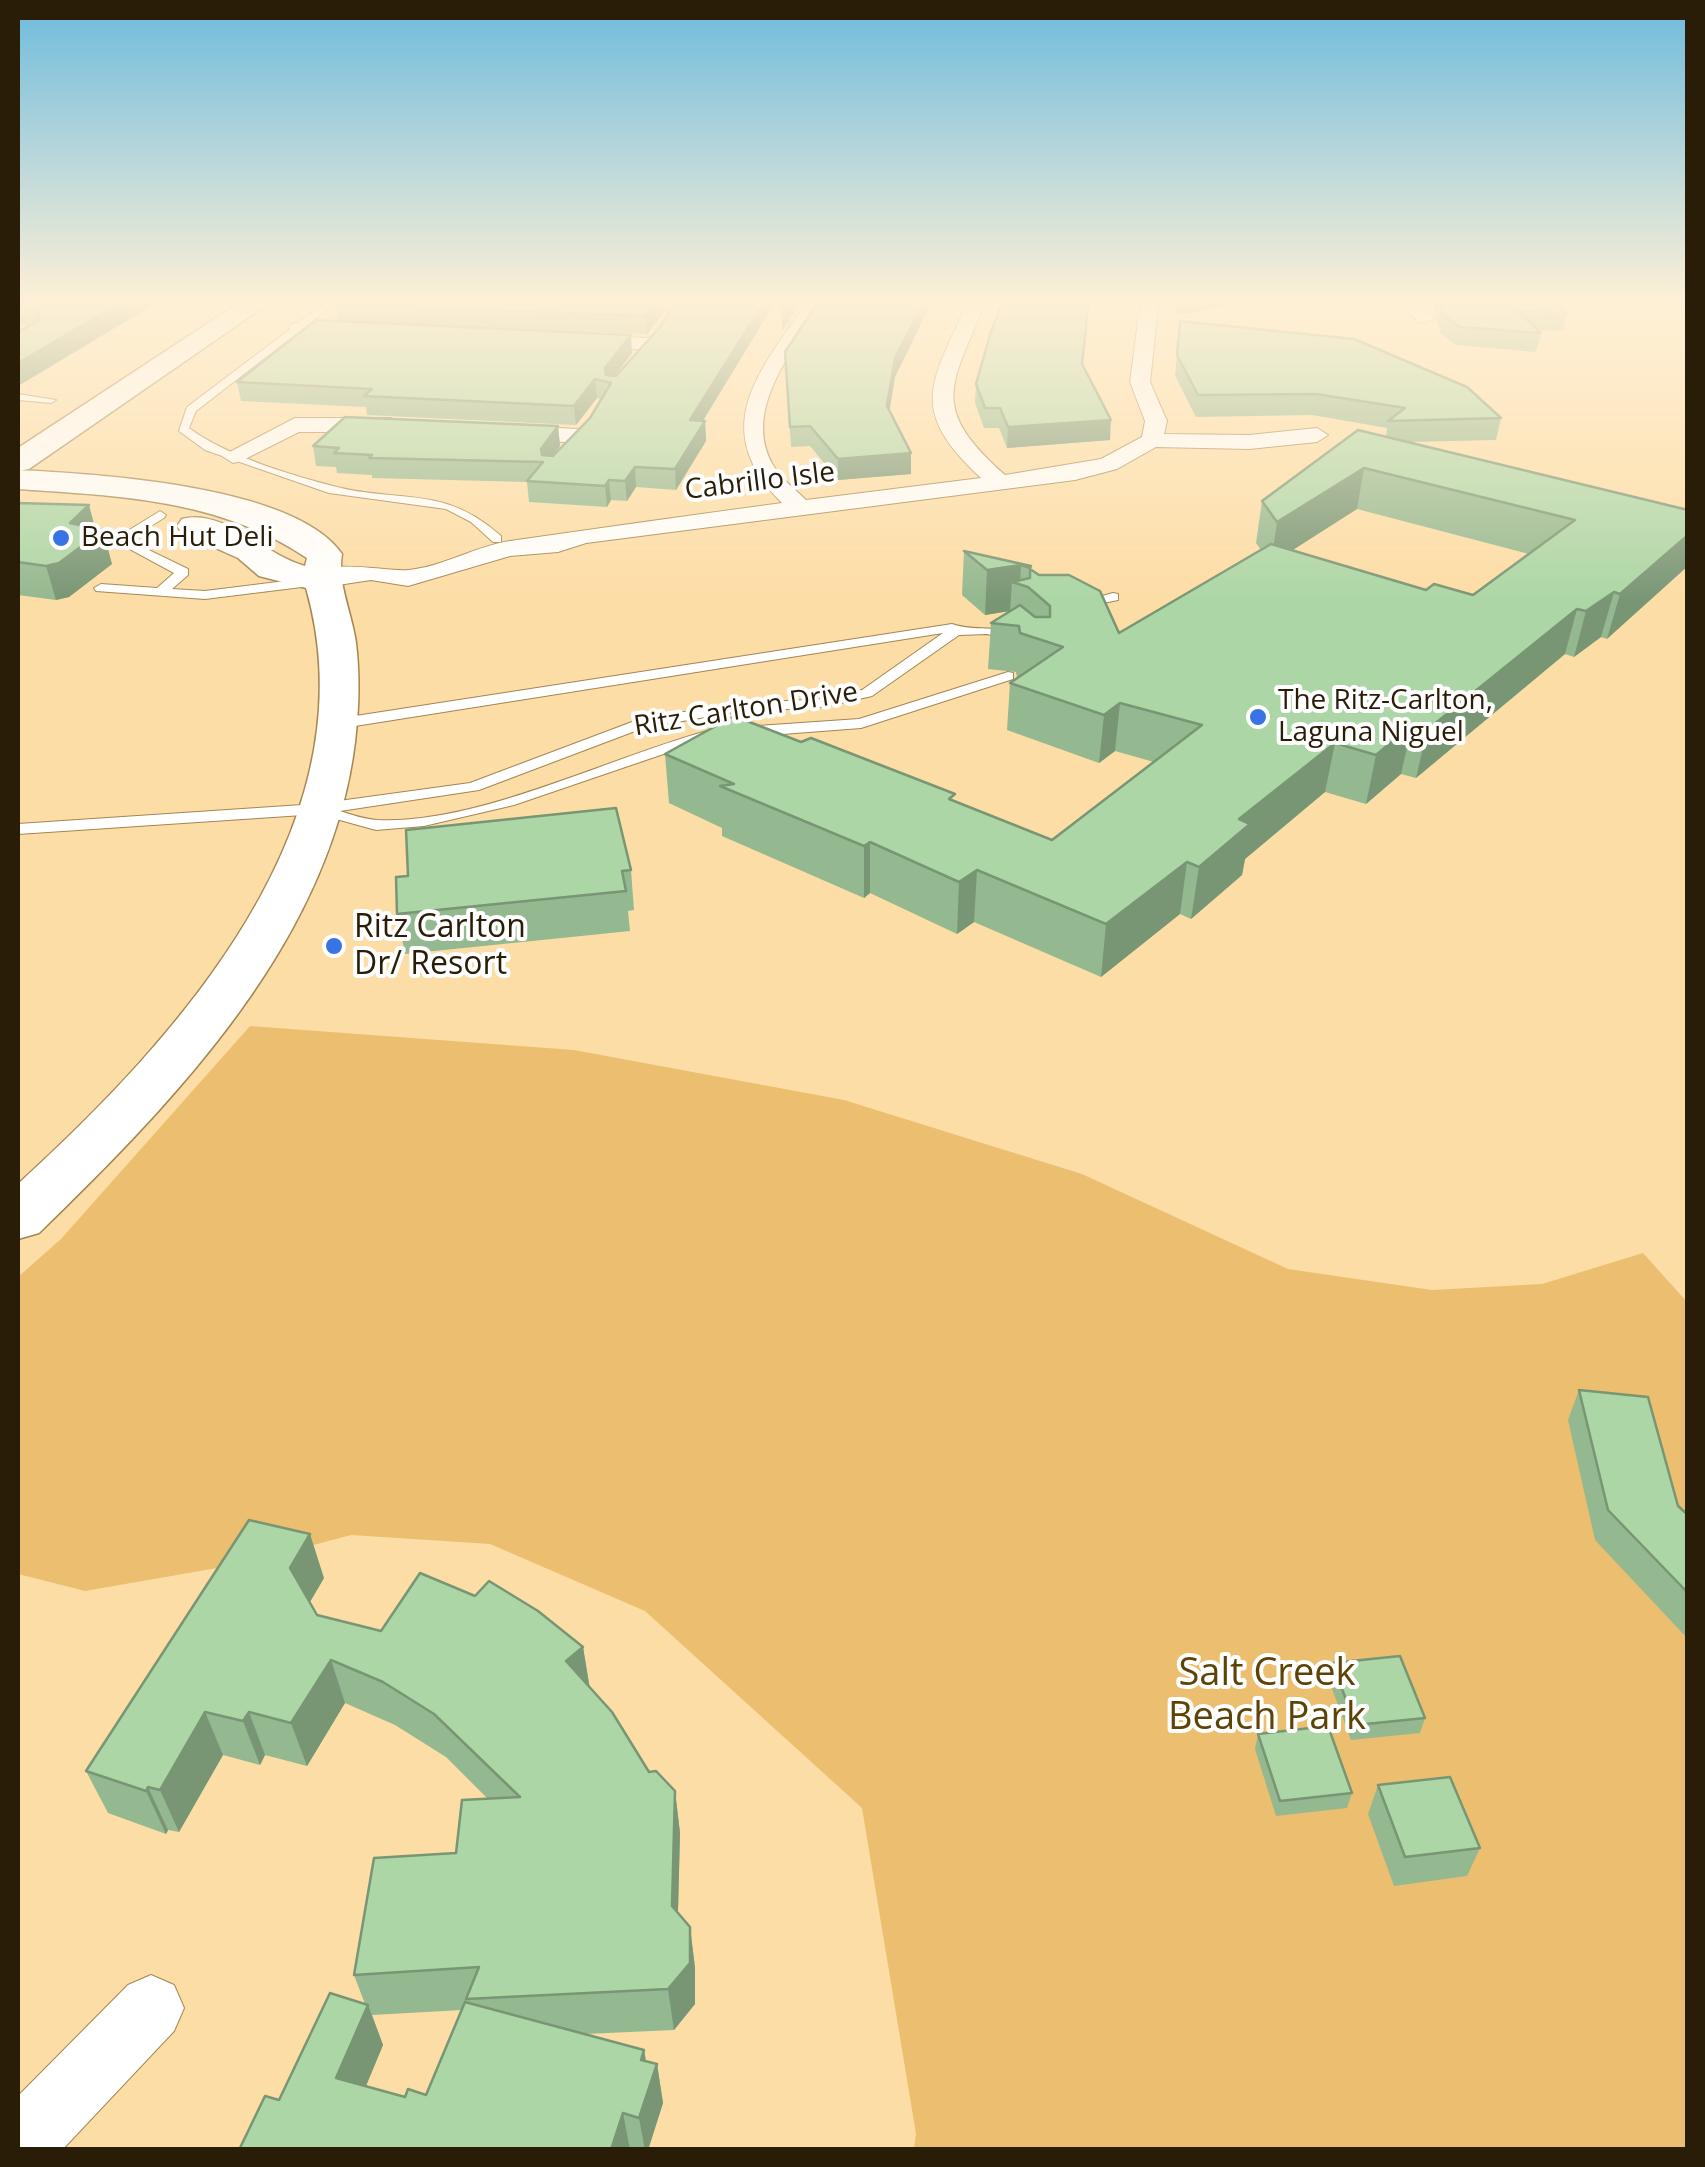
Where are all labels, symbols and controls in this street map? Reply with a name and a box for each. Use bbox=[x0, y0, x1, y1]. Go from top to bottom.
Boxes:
street label: Cabrillo Isle bbox=[683, 456, 837, 508]
place label: Beach Hut Deli bbox=[81, 521, 273, 555]
marker: Beach Hut Deli bbox=[50, 527, 72, 549]
street label: Ritz Carlton Drive bbox=[632, 676, 860, 744]
place label: The Ritz-Carlton, Laguna Niguel bbox=[1278, 684, 1493, 750]
marker: The Ritz-Carlton, Laguna Niguel bbox=[1247, 706, 1269, 728]
place label: Ritz Carlton Dr/ Resort bbox=[354, 909, 526, 984]
marker: Ritz Carlton Dr/ Resort bbox=[323, 935, 345, 957]
park label: Salt Creek Beach Park bbox=[1168, 1651, 1366, 1740]

